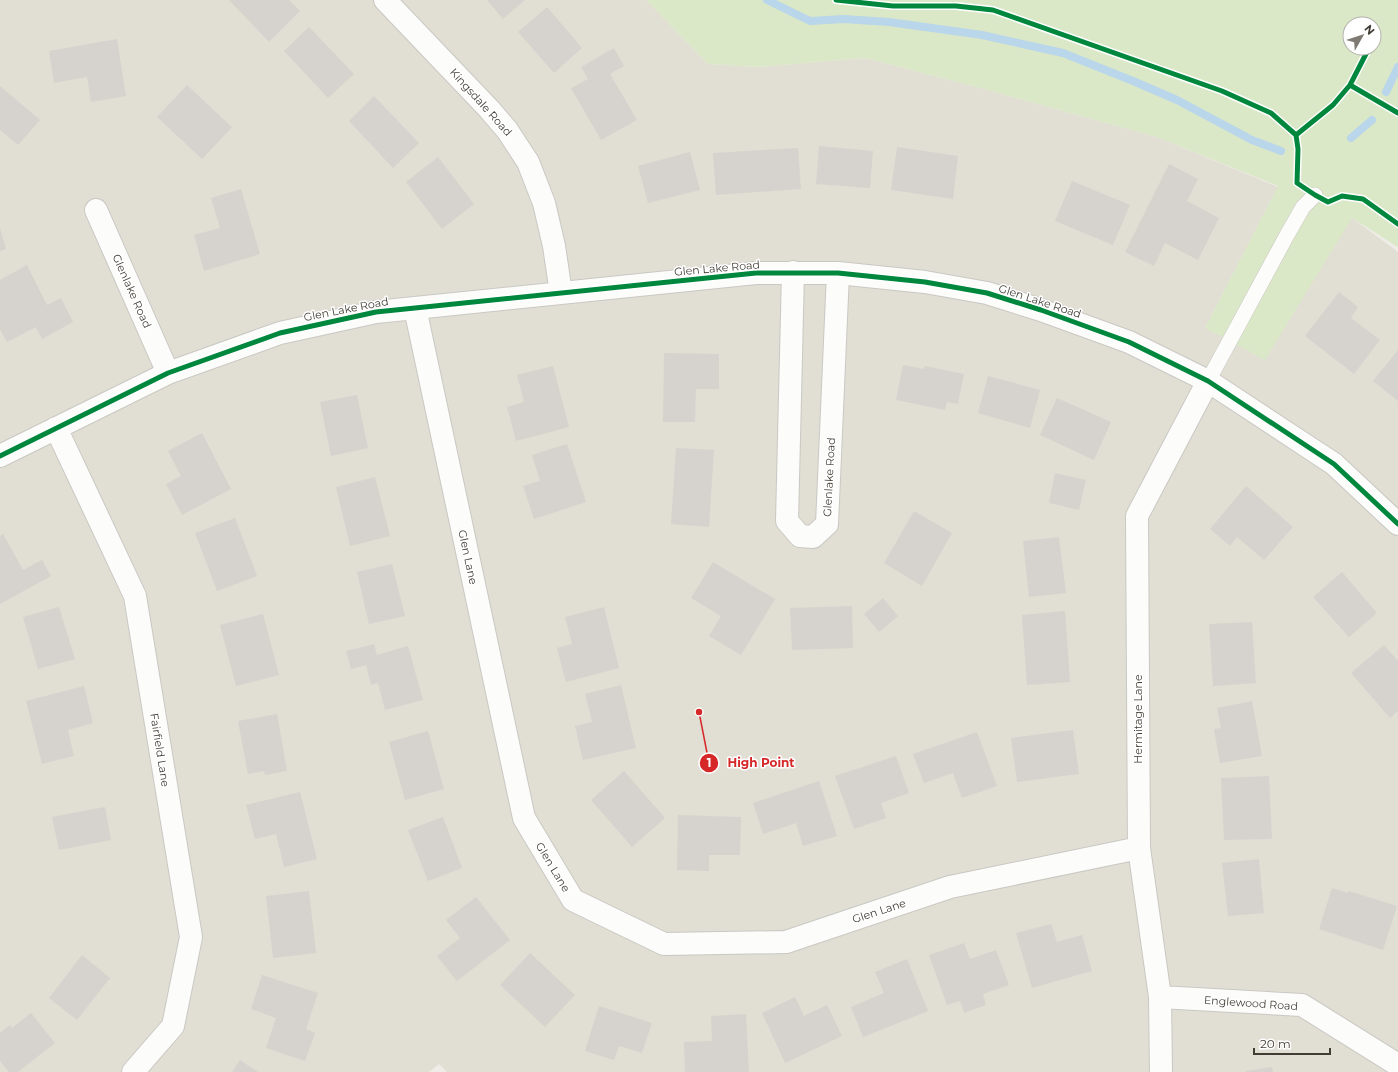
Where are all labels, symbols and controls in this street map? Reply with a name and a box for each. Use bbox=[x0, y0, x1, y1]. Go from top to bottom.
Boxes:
north arrow bbox=[1342, 16, 1382, 56]
text: N bbox=[1362, 22, 1378, 38]
street label: Kingsdale Road bbox=[447, 65, 515, 139]
street label: Glenlake Road bbox=[109, 252, 155, 330]
street label: Glen Lake Road bbox=[674, 257, 760, 279]
street label: Glen Lake Road bbox=[997, 281, 1083, 321]
street label: Glen Lake Road bbox=[302, 294, 390, 324]
street label: Glenlake Road bbox=[820, 437, 838, 517]
street label: Glen Lane bbox=[455, 528, 481, 586]
street label: Hermitage Lane bbox=[1131, 674, 1145, 764]
street label: Fairfield Lane bbox=[147, 712, 173, 788]
callout: High Point bbox=[699, 751, 802, 775]
text: 1 bbox=[707, 755, 711, 770]
text: High Point bbox=[727, 755, 795, 770]
street label: Glen Lane bbox=[533, 840, 573, 895]
street label: Glen Lane bbox=[850, 896, 908, 926]
street label: Englewood Road bbox=[1204, 993, 1298, 1013]
scale bar bbox=[1254, 1030, 1330, 1056]
text: 20 m bbox=[1260, 1036, 1291, 1051]

